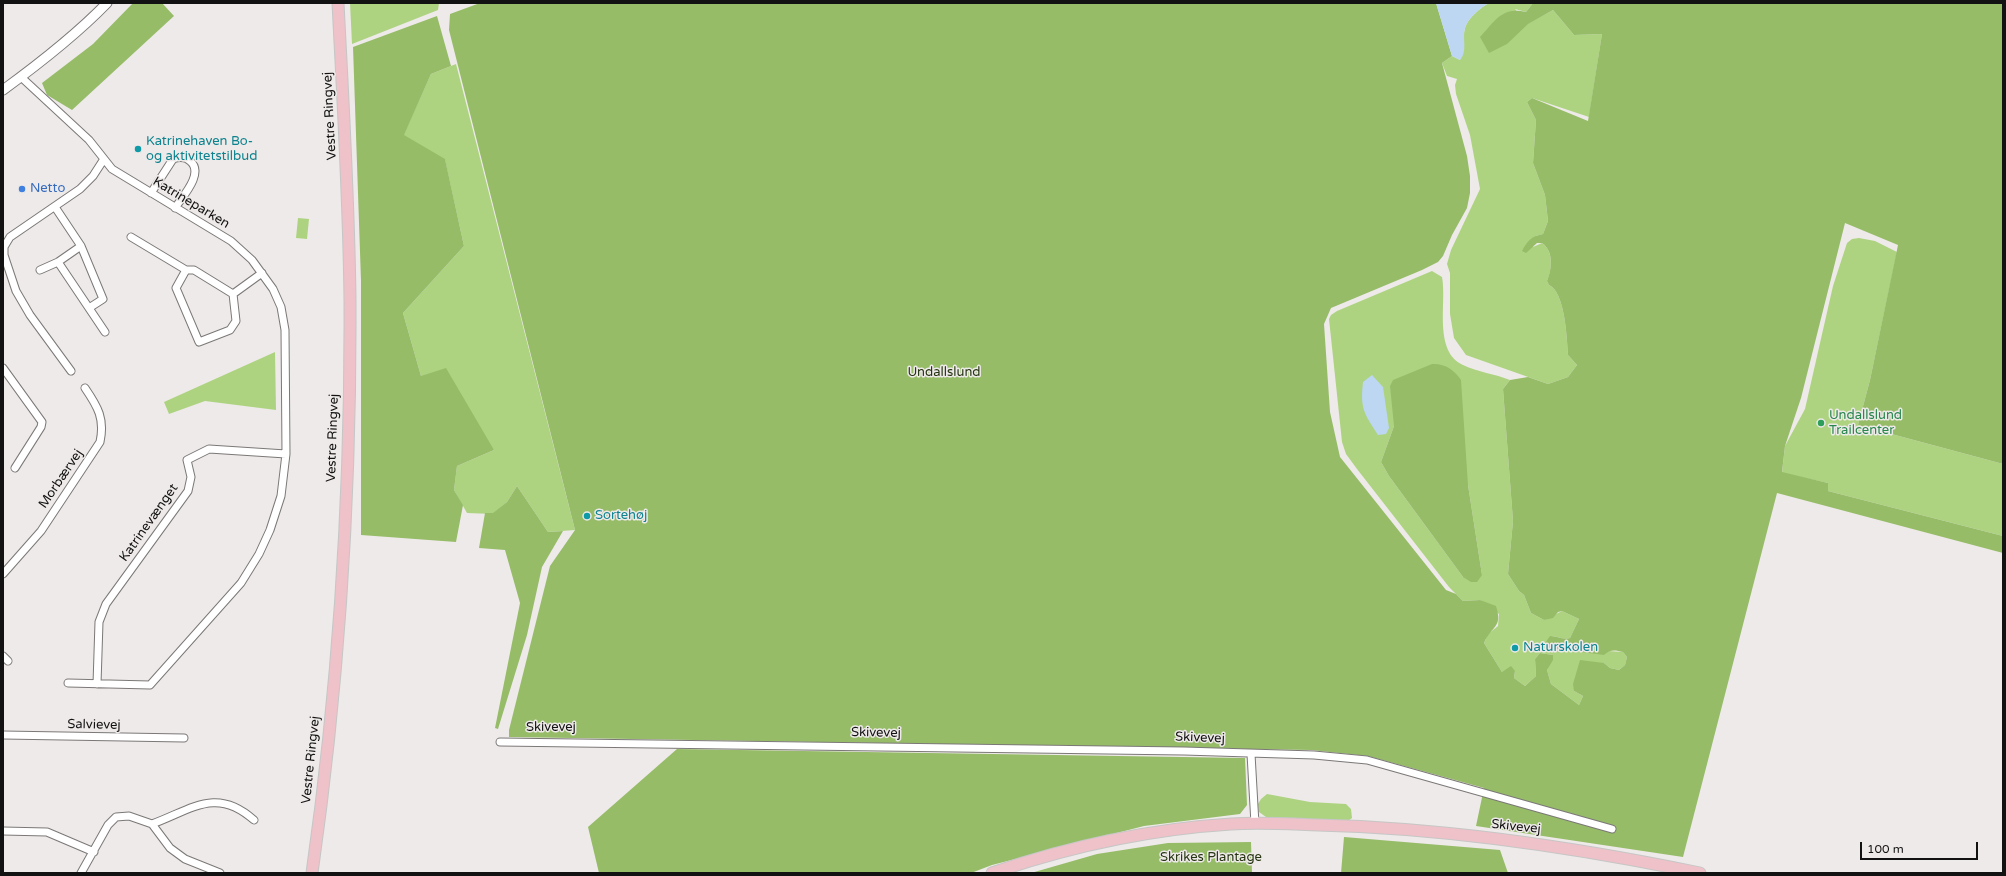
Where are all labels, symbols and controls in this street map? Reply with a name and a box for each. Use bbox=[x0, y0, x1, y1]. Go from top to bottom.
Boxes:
street label: Vestre Ringvej bbox=[320, 71, 340, 161]
place label: Katrinehaven Bo- og aktivitetstilbud bbox=[146, 134, 257, 165]
marker: Katrinehaven Bo- og aktivitetstilbud bbox=[133, 144, 143, 154]
street label: Katrineparken bbox=[150, 174, 232, 232]
place label: Netto bbox=[30, 181, 65, 197]
marker: Netto bbox=[17, 184, 27, 194]
park label: Undallslund bbox=[907, 365, 981, 381]
street label: Vestre Ringvej bbox=[324, 394, 342, 482]
place label: Undallslund Trailcenter bbox=[1829, 408, 1902, 439]
marker: Undallslund Trailcenter bbox=[1816, 418, 1826, 428]
street label: Morbærvej bbox=[36, 447, 86, 511]
street label: Katrinevænget bbox=[116, 481, 182, 565]
place label: Sortehøj bbox=[595, 508, 647, 524]
marker: Sortehøj bbox=[582, 511, 592, 521]
place label: Naturskolen bbox=[1523, 640, 1598, 656]
marker: Naturskolen bbox=[1510, 643, 1520, 653]
street label: Vestre Ringvej bbox=[299, 715, 323, 805]
street label: Salvievej bbox=[67, 717, 121, 733]
street label: Skivevej bbox=[526, 720, 576, 736]
street label: Skivevej bbox=[851, 725, 901, 741]
street label: Skivevej bbox=[1175, 729, 1225, 747]
street label: Skivevej bbox=[1490, 817, 1542, 837]
scale bar bbox=[1862, 834, 1980, 860]
text: 100 m bbox=[1867, 842, 1904, 856]
park label: Skrikes Plantage bbox=[1160, 850, 1262, 866]

